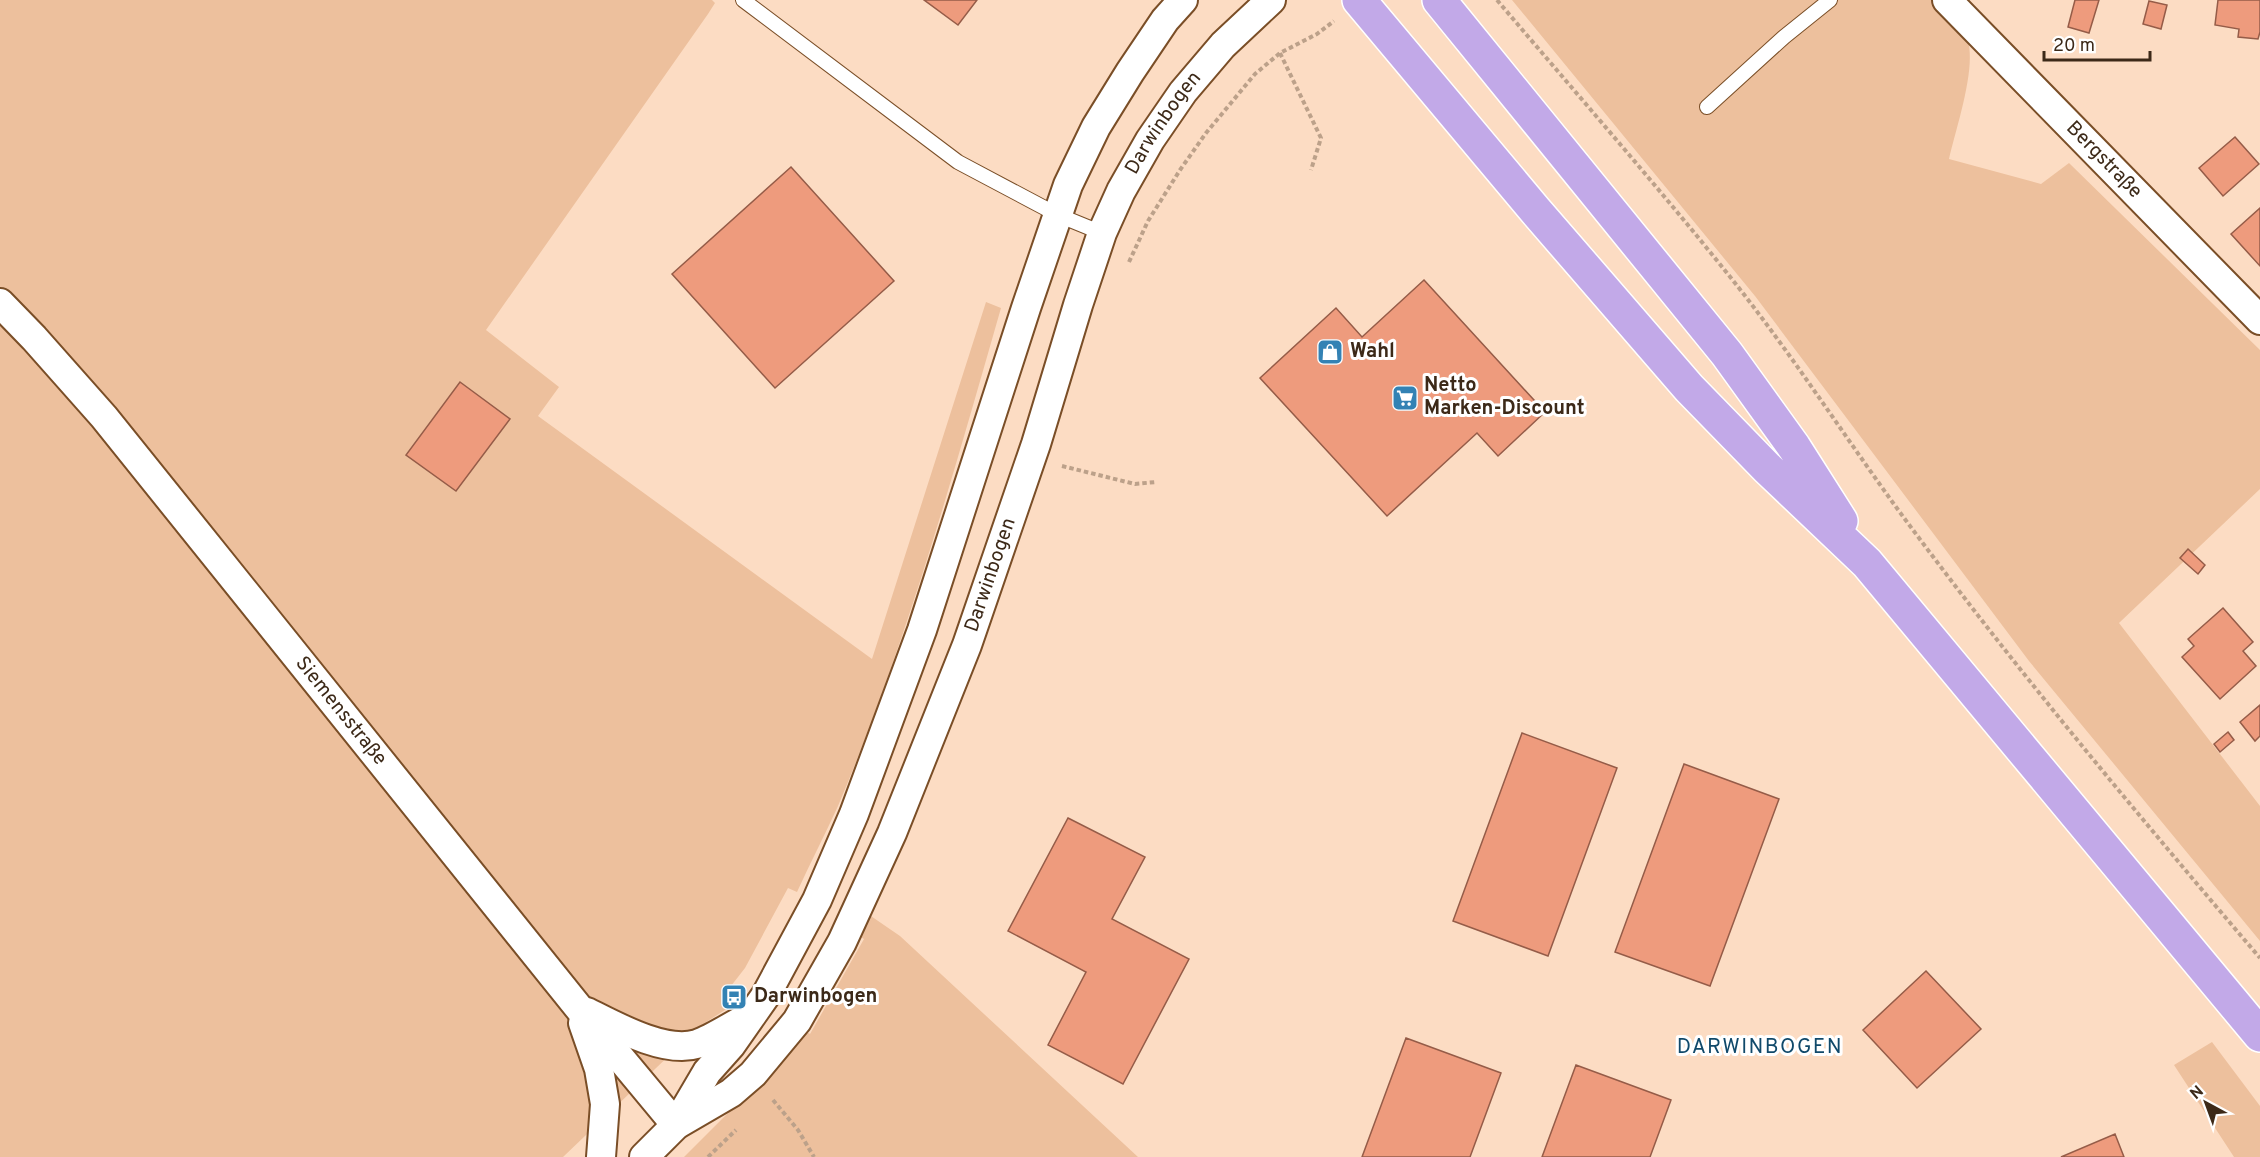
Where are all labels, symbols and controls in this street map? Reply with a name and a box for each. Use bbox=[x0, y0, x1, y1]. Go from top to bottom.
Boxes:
scale bar bbox=[2044, 24, 2150, 62]
text: 20 m bbox=[2053, 35, 2095, 58]
street label: Darwinbogen bbox=[1120, 66, 1208, 179]
street label: Bergstraße bbox=[2060, 116, 2147, 204]
shop icon: Wahl bbox=[1315, 337, 1345, 367]
place label: Wahl bbox=[1350, 339, 1395, 365]
place label: Netto Marken-Discount bbox=[1424, 373, 1585, 422]
supermarket icon: Netto Marken-Discount bbox=[1390, 383, 1420, 413]
street label: Darwinbogen bbox=[959, 515, 1023, 636]
street label: Siemensstraße bbox=[289, 652, 392, 771]
bus stop icon: Darwinbogen bbox=[719, 982, 749, 1012]
place label: Darwinbogen bbox=[754, 984, 877, 1010]
district label: DARWINBOGEN bbox=[1677, 1034, 1843, 1061]
north arrow bbox=[2176, 1073, 2236, 1133]
text: N bbox=[2187, 1082, 2208, 1105]

